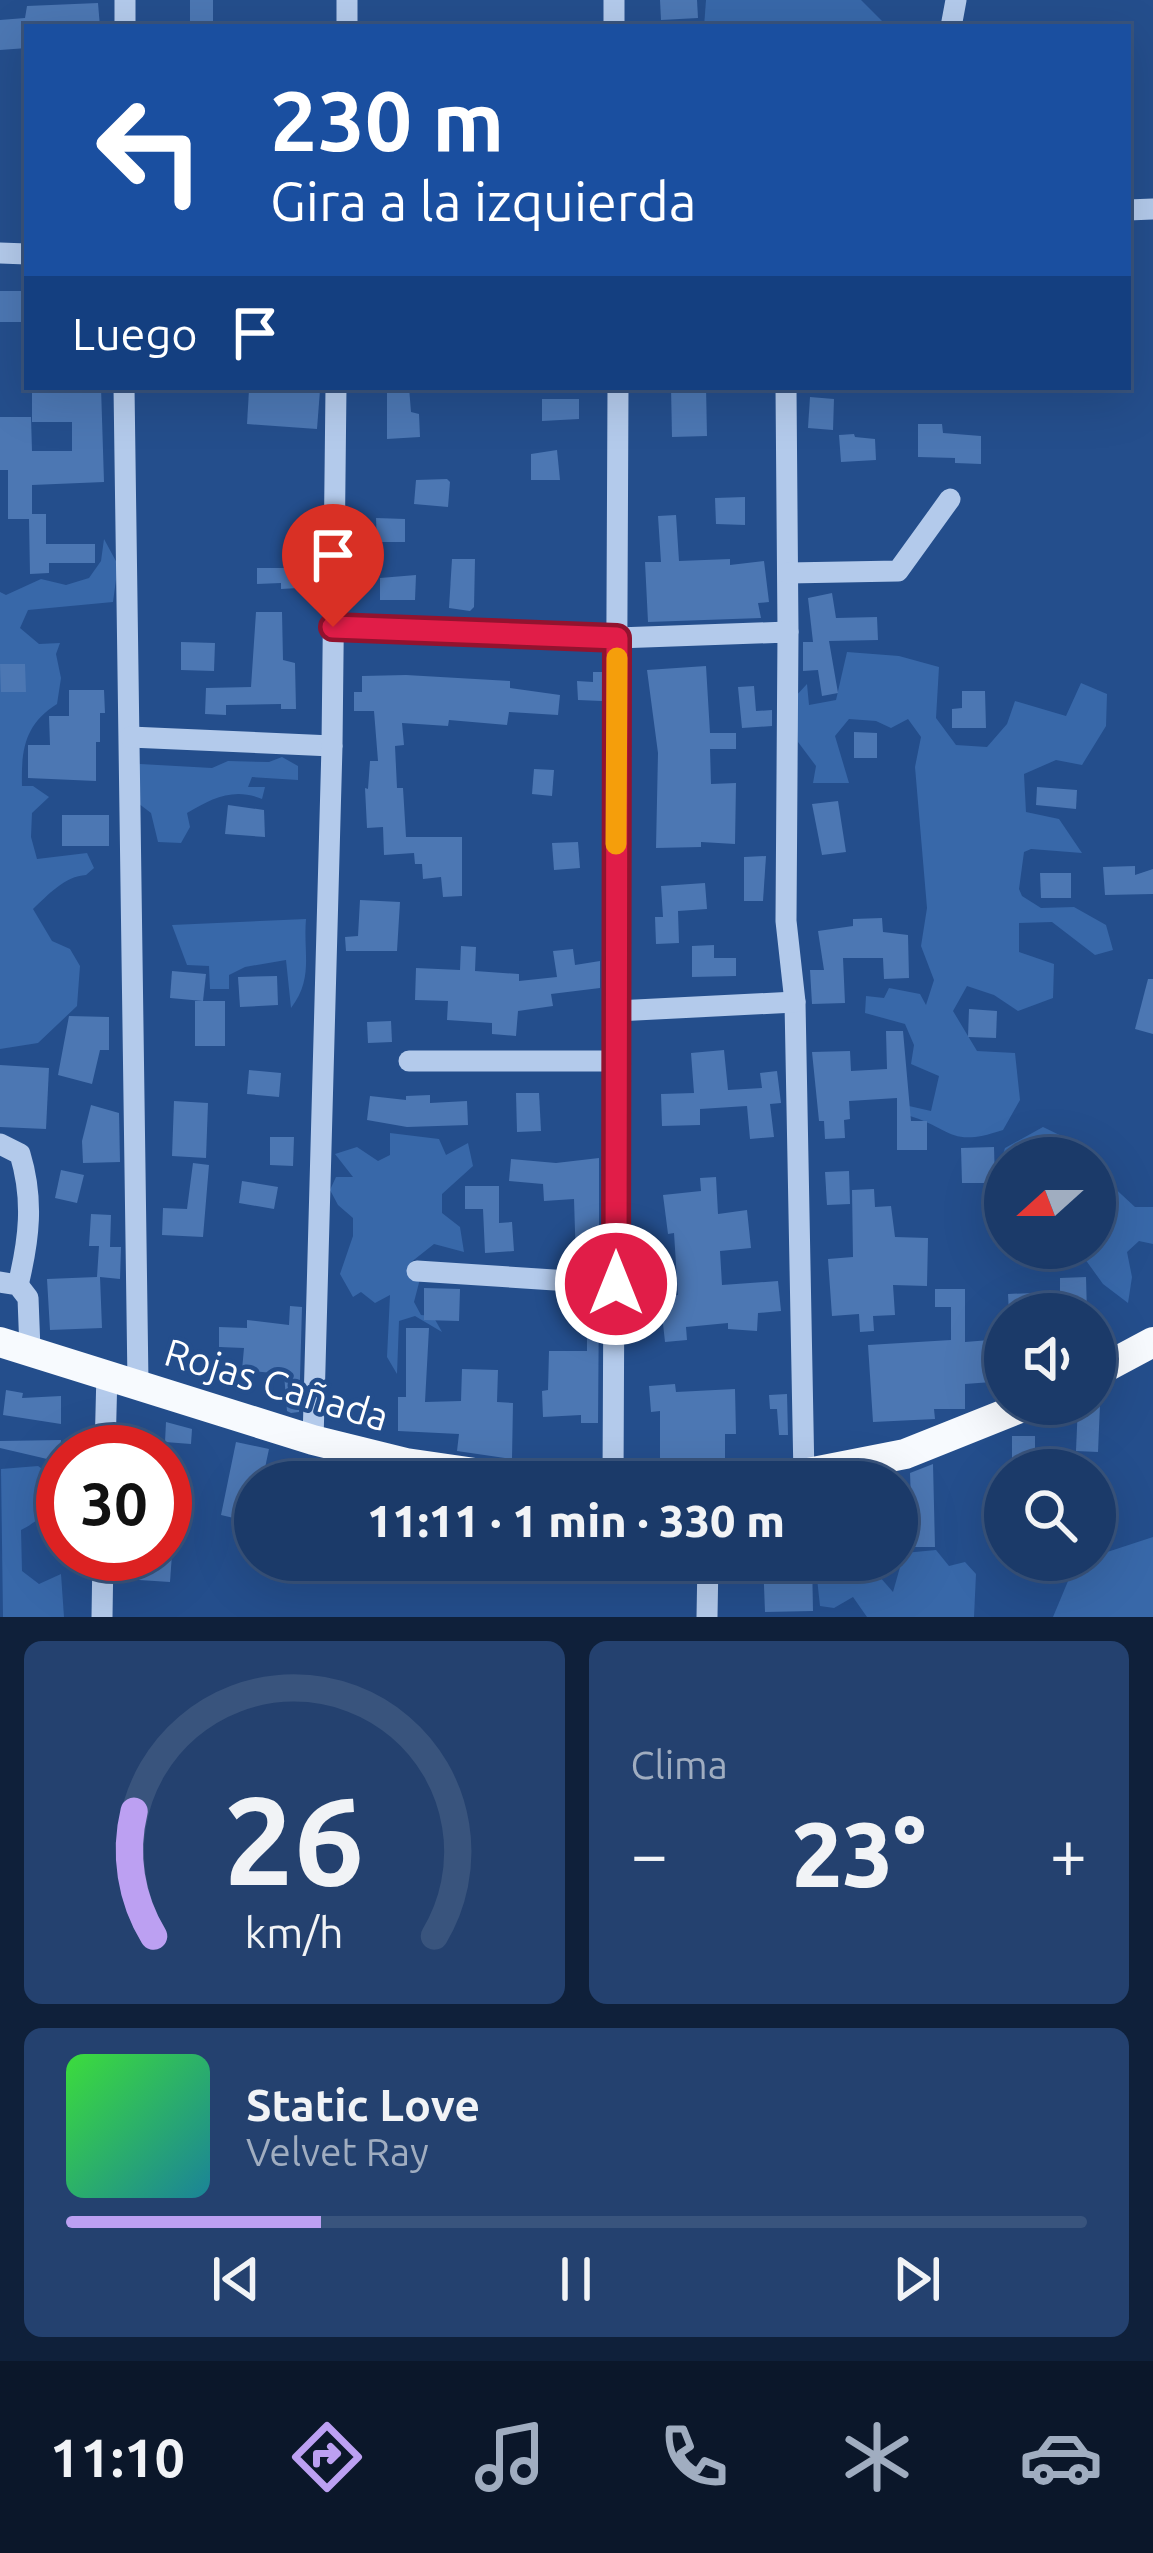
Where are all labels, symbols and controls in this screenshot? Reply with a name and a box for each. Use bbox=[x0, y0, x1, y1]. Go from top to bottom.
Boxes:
icon: left bbox=[72, 72, 228, 228]
text: 230 m bbox=[270, 73, 504, 167]
text: Gira a la izquierda bbox=[270, 171, 697, 231]
icon: arrive bbox=[222, 300, 288, 366]
text: Luego bbox=[72, 308, 198, 359]
pin bbox=[282, 504, 384, 627]
icon: arrive bbox=[300, 522, 366, 588]
north arrow bbox=[984, 1137, 1116, 1269]
map controls bbox=[984, 1137, 1116, 1581]
position arrow bbox=[553, 1221, 679, 1347]
button: sound bbox=[984, 1293, 1116, 1425]
street label: Rojas Cañada bbox=[160, 1330, 394, 1438]
speed limit sign: 30 bbox=[36, 1425, 192, 1581]
button: search bbox=[984, 1449, 1116, 1581]
text: 11:11 · 1 min · 330 m bbox=[367, 1495, 785, 1546]
text: Clima bbox=[631, 1743, 728, 1786]
text: 26 bbox=[224, 1769, 365, 1909]
text: 23° bbox=[792, 1803, 926, 1904]
text: − bbox=[631, 1816, 668, 1890]
text: + bbox=[1050, 1816, 1087, 1890]
text: km/h bbox=[245, 1907, 344, 1955]
text: Static Love bbox=[246, 2079, 480, 2130]
text: Velvet Ray bbox=[246, 2130, 429, 2173]
icon: previous bbox=[203, 2246, 269, 2312]
icon: pause bbox=[543, 2246, 609, 2312]
icon: next bbox=[884, 2246, 950, 2312]
icon: directions bbox=[285, 2415, 369, 2499]
icon: music bbox=[468, 2415, 552, 2499]
icon: phone bbox=[652, 2415, 736, 2499]
icon: climate bbox=[835, 2415, 919, 2499]
icon: car bbox=[1019, 2415, 1103, 2499]
text: 11:10 bbox=[50, 2427, 185, 2487]

